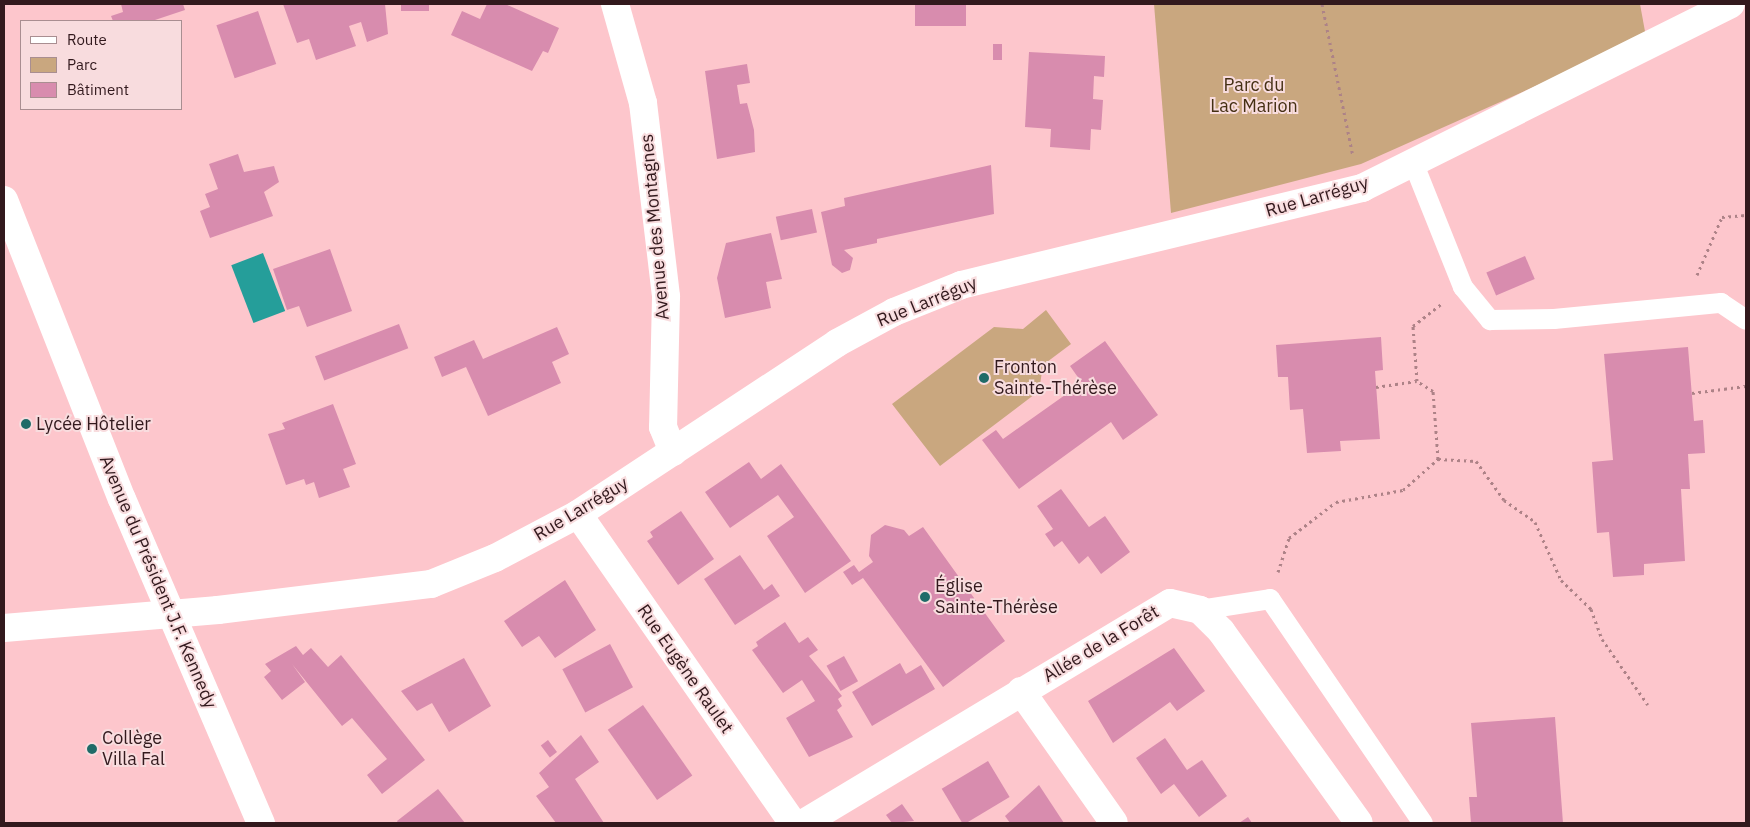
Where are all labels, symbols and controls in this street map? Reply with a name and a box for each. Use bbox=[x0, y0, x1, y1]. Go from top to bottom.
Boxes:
legend bbox=[20, 20, 182, 110]
text: Route bbox=[67, 30, 107, 49]
text: Parc bbox=[67, 55, 97, 74]
park label: Parc du Lac Marion bbox=[1210, 75, 1298, 118]
text: Bâtiment bbox=[67, 80, 129, 99]
street label: Avenue des Montagnes bbox=[636, 133, 674, 321]
street label: Rue Larréguy bbox=[1263, 172, 1371, 222]
street label: Rue Larréguy bbox=[874, 272, 980, 332]
place label: Fronton Sainte-Thérèse bbox=[994, 357, 1117, 399]
marker: Fronton Sainte-Thérèse bbox=[978, 372, 990, 384]
place label: Lycée Hôtelier bbox=[36, 413, 151, 435]
marker: Lycée Hôtelier bbox=[20, 418, 32, 430]
street label: Avenue du Président J.F. Kennedy bbox=[95, 452, 221, 712]
street label: Rue Larréguy bbox=[530, 472, 632, 546]
place label: Église Sainte-Thérèse bbox=[935, 576, 1058, 618]
marker: Église Sainte-Thérèse bbox=[919, 591, 931, 603]
street label: Rue Eugène Raulet bbox=[632, 600, 738, 738]
street label: Allée de la Forêt bbox=[1039, 601, 1163, 687]
place label: Collège Villa Fal bbox=[102, 728, 165, 771]
marker: Collège Villa Fal bbox=[86, 743, 98, 755]

